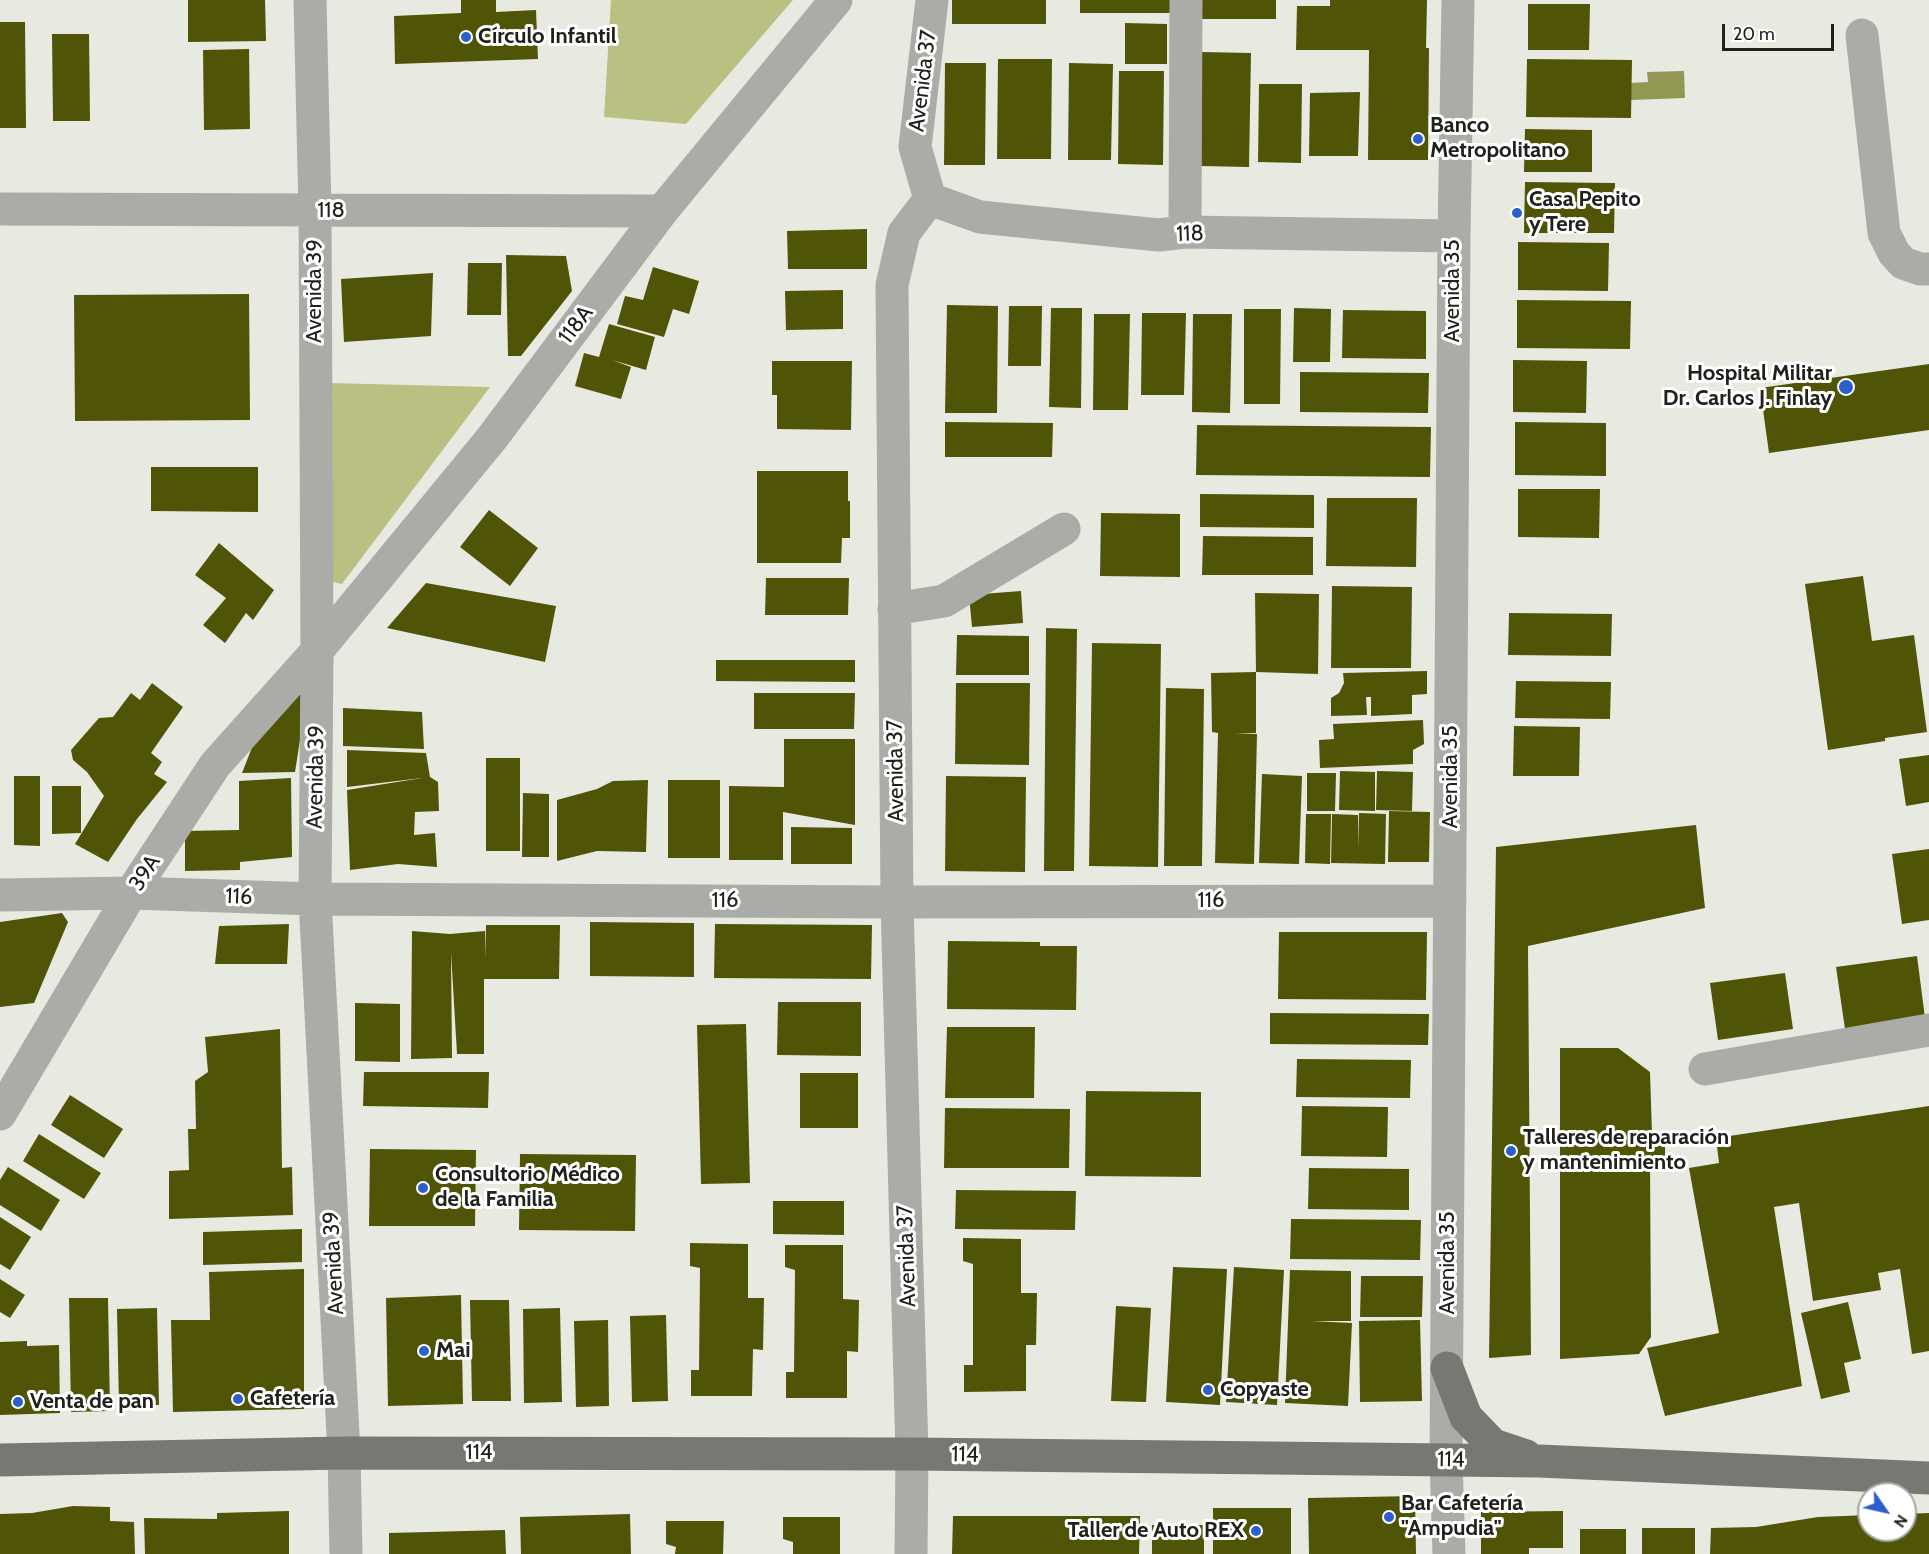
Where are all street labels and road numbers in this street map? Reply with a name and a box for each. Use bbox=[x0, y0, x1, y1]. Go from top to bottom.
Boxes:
street label: Avenida 37 bbox=[904, 29, 942, 133]
street label: 118 bbox=[317, 198, 345, 224]
street label: 118 bbox=[1176, 220, 1204, 248]
street label: Avenida 39 bbox=[302, 239, 328, 343]
street label: Avenida 35 bbox=[1440, 239, 1466, 343]
street label: 118A bbox=[553, 301, 599, 349]
street label: Avenida 37 bbox=[882, 720, 910, 822]
street label: Avenida 39 bbox=[302, 725, 330, 829]
street label: Avenida 35 bbox=[1438, 725, 1464, 829]
street label: 39A bbox=[124, 850, 166, 896]
street label: 116 bbox=[225, 883, 253, 911]
street label: 116 bbox=[712, 888, 738, 914]
street label: 116 bbox=[1198, 888, 1224, 914]
street label: Avenida 37 bbox=[892, 1204, 922, 1308]
street label: Avenida 39 bbox=[318, 1211, 350, 1315]
street label: Avenida 35 bbox=[1435, 1211, 1461, 1315]
street label: 114 bbox=[465, 1440, 493, 1466]
street label: 114 bbox=[951, 1442, 979, 1468]
street label: 114 bbox=[1437, 1447, 1465, 1473]

